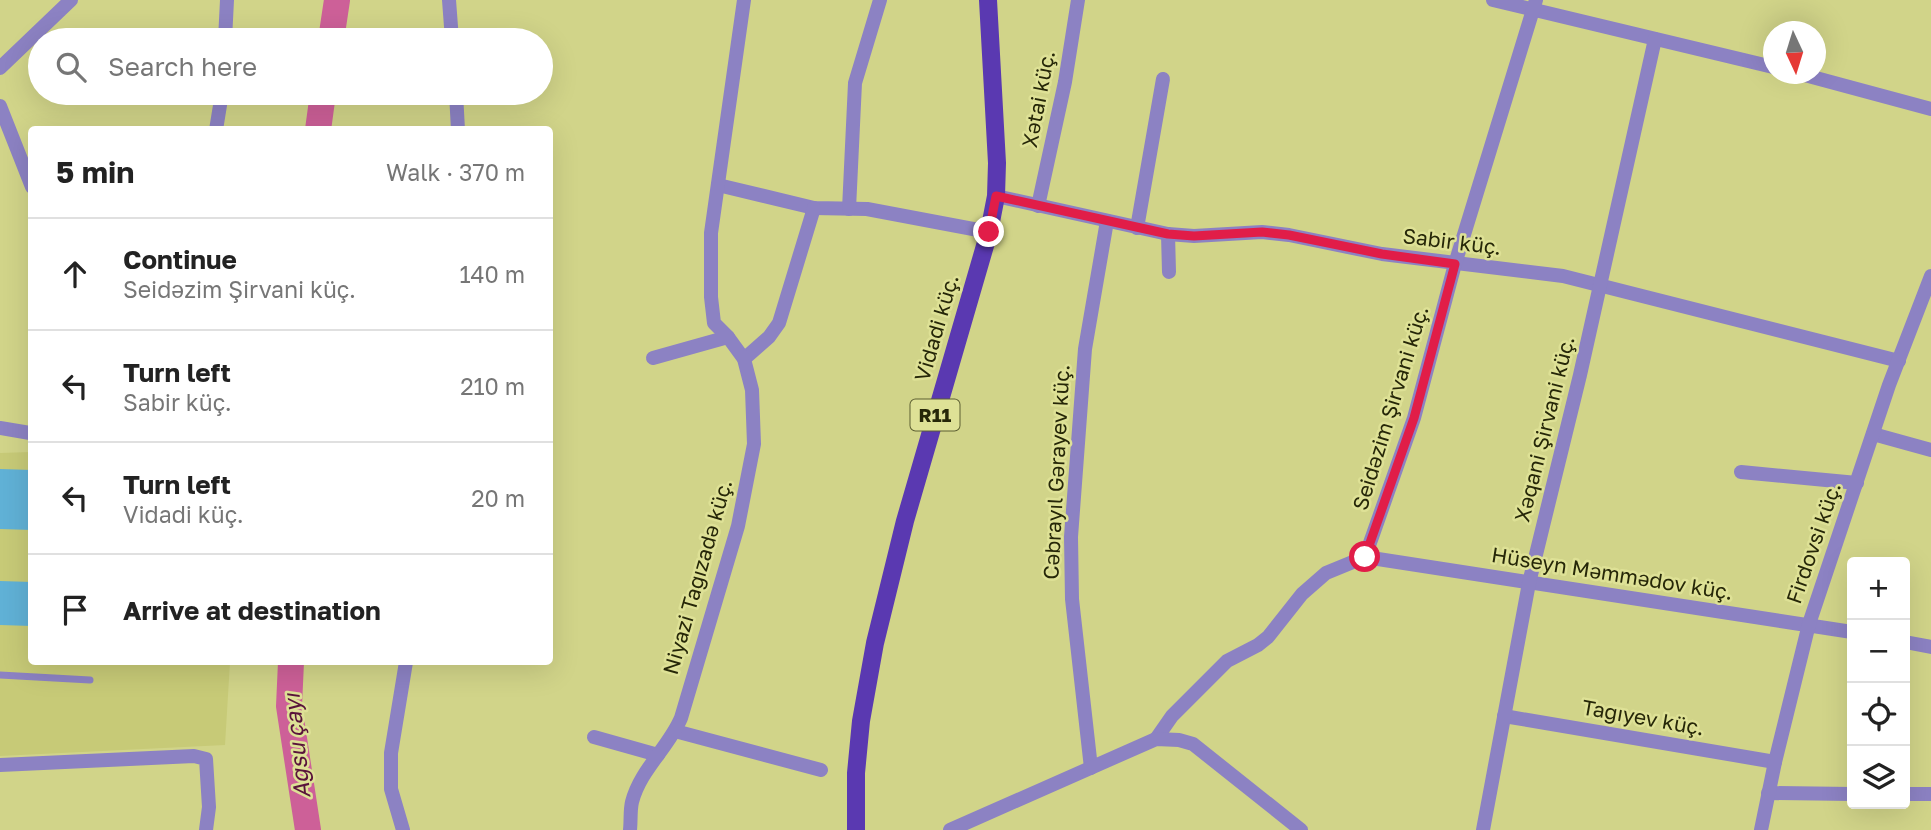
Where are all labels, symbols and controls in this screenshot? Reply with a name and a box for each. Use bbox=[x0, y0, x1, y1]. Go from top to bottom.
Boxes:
north arrow bbox=[1763, 21, 1826, 84]
search box bbox=[28, 28, 553, 105]
icon: search bbox=[52, 48, 90, 86]
street label: Xətai küç. bbox=[1016, 48, 1060, 150]
text: Search here bbox=[108, 51, 257, 82]
text: 5 min bbox=[56, 154, 134, 190]
text: Walk · 370 m bbox=[386, 158, 525, 186]
route end bbox=[973, 216, 1004, 247]
street label: Sabir küç. bbox=[1401, 222, 1503, 260]
text: Continue bbox=[123, 244, 237, 275]
icon: ahead bbox=[56, 255, 94, 293]
text: 140 m bbox=[459, 260, 525, 288]
street label: Vidadi küç. bbox=[908, 271, 964, 384]
text: Seidəzim Şirvani küç. bbox=[123, 275, 356, 303]
street label: Seidəzim Şirvani küç. bbox=[1347, 302, 1434, 513]
street label: Xəqani Şirvani küç. bbox=[1508, 333, 1580, 524]
text: Turn left bbox=[123, 357, 231, 388]
street label: Cəbrayıl Gərayev küç. bbox=[1037, 364, 1075, 580]
icon: left bbox=[56, 367, 94, 405]
text: 210 m bbox=[460, 372, 525, 400]
text: Sabir küç. bbox=[123, 388, 232, 416]
road number: R11 bbox=[911, 400, 960, 430]
text: Turn left bbox=[123, 469, 231, 500]
street label: Niyazi Tağızadə küç. bbox=[657, 476, 737, 677]
street label: Firdovsi küç. bbox=[1780, 478, 1846, 607]
icon: left bbox=[56, 479, 94, 517]
text: 20 m bbox=[471, 484, 525, 512]
text: Vidadi küç. bbox=[123, 500, 244, 528]
route start bbox=[1349, 541, 1380, 572]
street label: Hüseyn Məmmədov küç. bbox=[1490, 541, 1735, 605]
map controls bbox=[1847, 557, 1910, 809]
button: + bbox=[1847, 557, 1910, 620]
icon: arrive bbox=[56, 591, 94, 629]
text: Arrive at destination bbox=[123, 595, 381, 626]
button: − bbox=[1847, 620, 1910, 683]
button: locate bbox=[1847, 683, 1910, 746]
water label: Ağsu çayı bbox=[276, 690, 315, 800]
street label: Tağıyev küç. bbox=[1580, 693, 1706, 741]
button: layers bbox=[1847, 746, 1910, 809]

